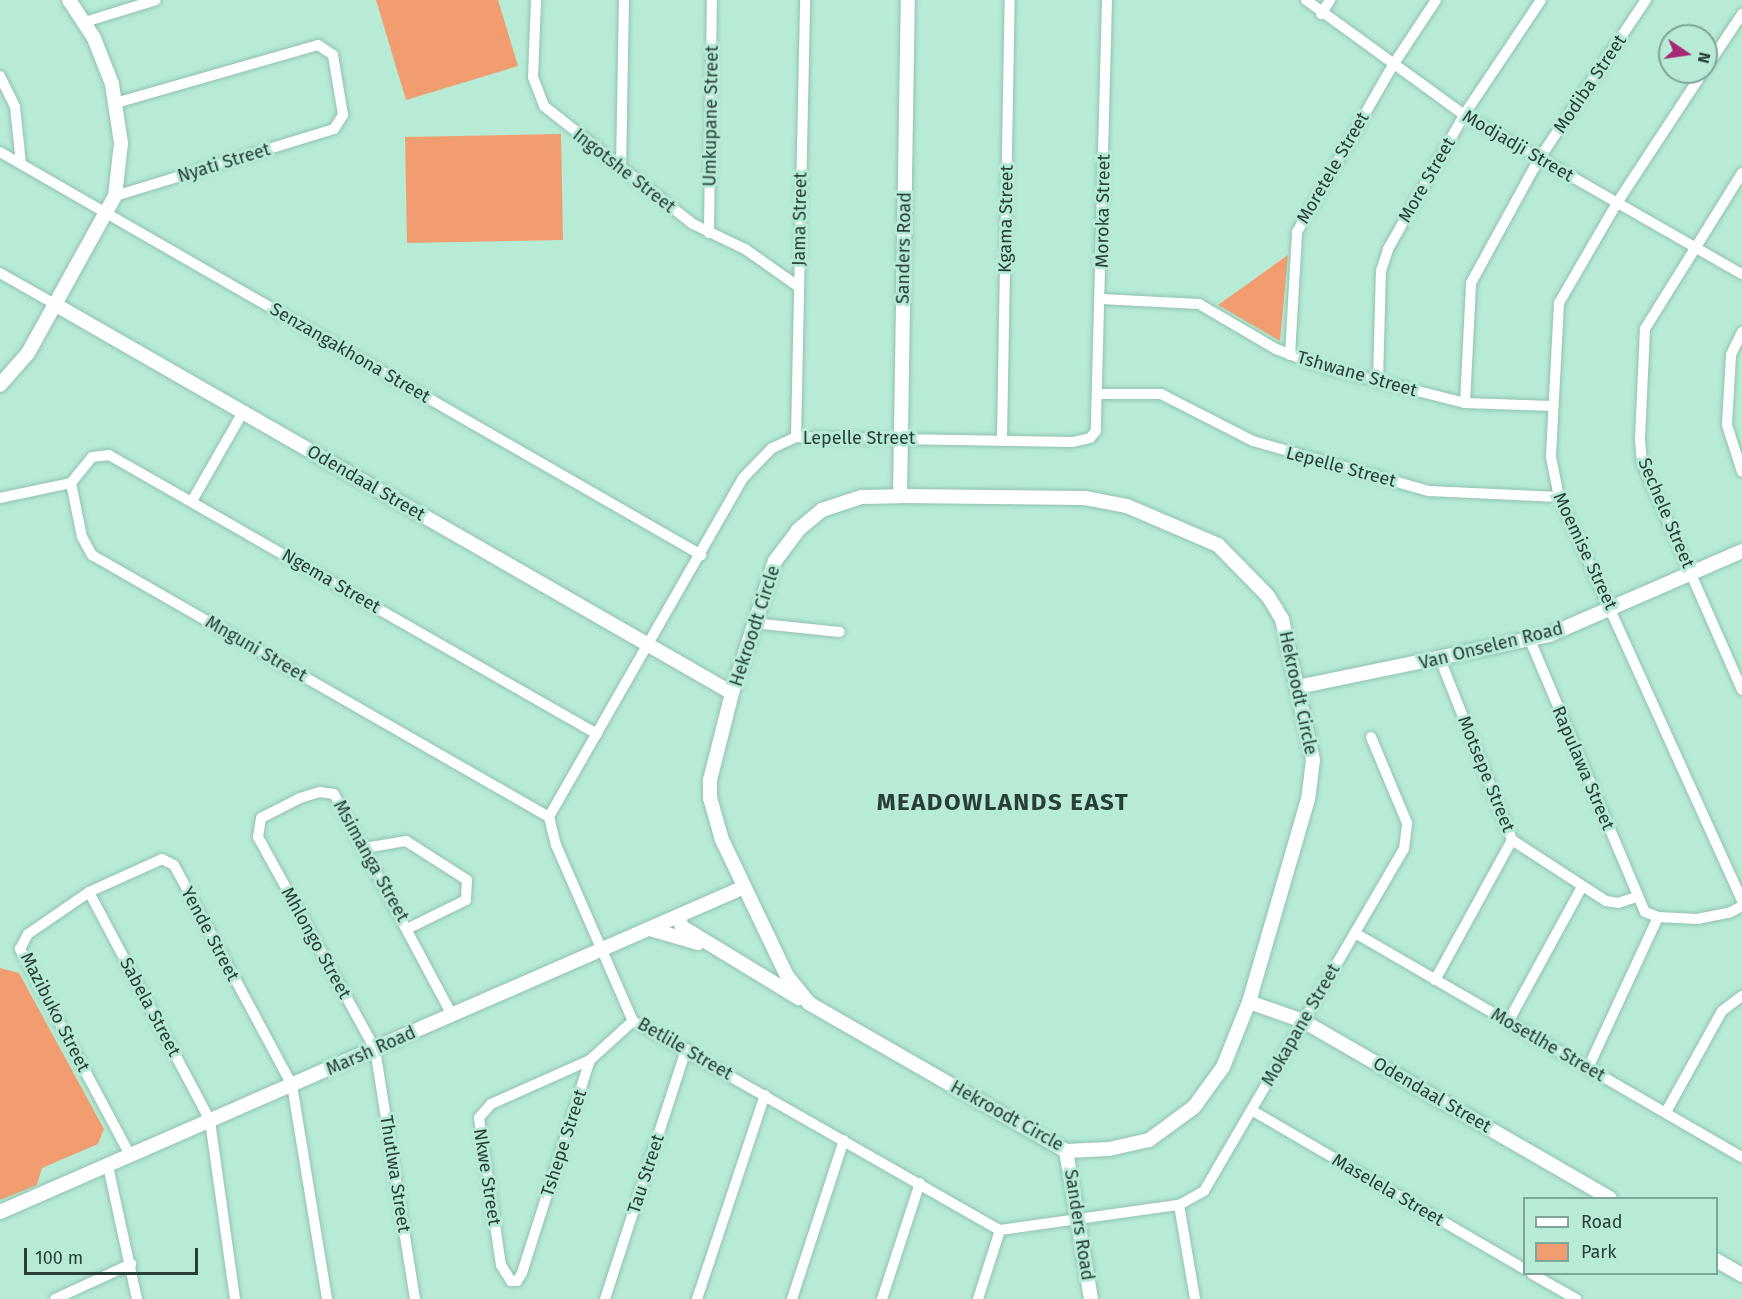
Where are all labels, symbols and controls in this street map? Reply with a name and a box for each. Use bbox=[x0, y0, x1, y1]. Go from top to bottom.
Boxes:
north arrow bbox=[1658, 24, 1718, 84]
street label: Modiba Street bbox=[1549, 31, 1631, 137]
street label: Umkupane Street bbox=[699, 45, 723, 187]
text: N bbox=[1694, 50, 1715, 65]
street label: Modjadji Street bbox=[1459, 105, 1577, 187]
street label: Moretele Street bbox=[1292, 108, 1374, 228]
street label: Ingotshe Street bbox=[568, 124, 680, 218]
street label: More Street bbox=[1394, 134, 1460, 226]
street label: Nyati Street bbox=[175, 139, 273, 187]
street label: Moroka Street bbox=[1091, 154, 1115, 268]
street label: Kgama Street bbox=[994, 165, 1018, 273]
street label: Jama Street bbox=[788, 172, 812, 266]
street label: Sanders Road bbox=[892, 192, 916, 304]
street label: Senzangakhona Street bbox=[266, 298, 434, 408]
street label: Tshwane Street bbox=[1295, 347, 1419, 401]
street label: Lepelle Street bbox=[803, 427, 915, 449]
street label: Odendaal Street bbox=[303, 441, 429, 525]
street label: Lepelle Street bbox=[1284, 442, 1398, 492]
street label: Sechele Street bbox=[1633, 455, 1699, 571]
street label: Moemise Street bbox=[1548, 489, 1622, 613]
street label: Ngema Street bbox=[278, 544, 384, 618]
street label: Hekroodt Circle bbox=[725, 563, 785, 689]
street label: Mnguni Street bbox=[201, 611, 311, 687]
street label: Van Onselen Road bbox=[1417, 618, 1565, 674]
street label: Hekroodt Circle bbox=[1274, 629, 1322, 757]
street label: Rapulawa Street bbox=[1547, 703, 1619, 833]
street label: Motsepe Street bbox=[1453, 713, 1519, 835]
district label: MEADOWLANDS EAST bbox=[877, 789, 1129, 817]
street label: Msimanga Street bbox=[329, 796, 413, 926]
street label: Yende Street bbox=[176, 883, 244, 985]
street label: Mhlongo Street bbox=[276, 884, 356, 1002]
street label: Mazibuko Street bbox=[16, 949, 94, 1075]
street label: Sabela Street bbox=[115, 954, 185, 1060]
street label: Mokapane Street bbox=[1257, 960, 1345, 1090]
street label: Mosetlhe Street bbox=[1487, 1004, 1609, 1086]
street label: Betlile Street bbox=[634, 1013, 736, 1085]
street label: Marsh Road bbox=[323, 1022, 419, 1080]
street label: Odendaal Street bbox=[1369, 1053, 1495, 1137]
street label: Hekroodt Circle bbox=[947, 1076, 1067, 1156]
street label: Tshepe Street bbox=[537, 1087, 591, 1199]
street label: Thutlwa Street bbox=[375, 1114, 415, 1234]
street label: Nkwe Street bbox=[469, 1127, 505, 1227]
street label: Tau Street bbox=[623, 1132, 669, 1216]
street label: Maselela Street bbox=[1328, 1149, 1448, 1231]
street label: Sanders Road bbox=[1060, 1168, 1098, 1282]
legend bbox=[1523, 1197, 1718, 1275]
text: Road bbox=[1581, 1211, 1623, 1233]
scale bar bbox=[27, 1236, 201, 1274]
text: Park bbox=[1581, 1241, 1616, 1263]
text: 100 m bbox=[35, 1247, 83, 1269]

